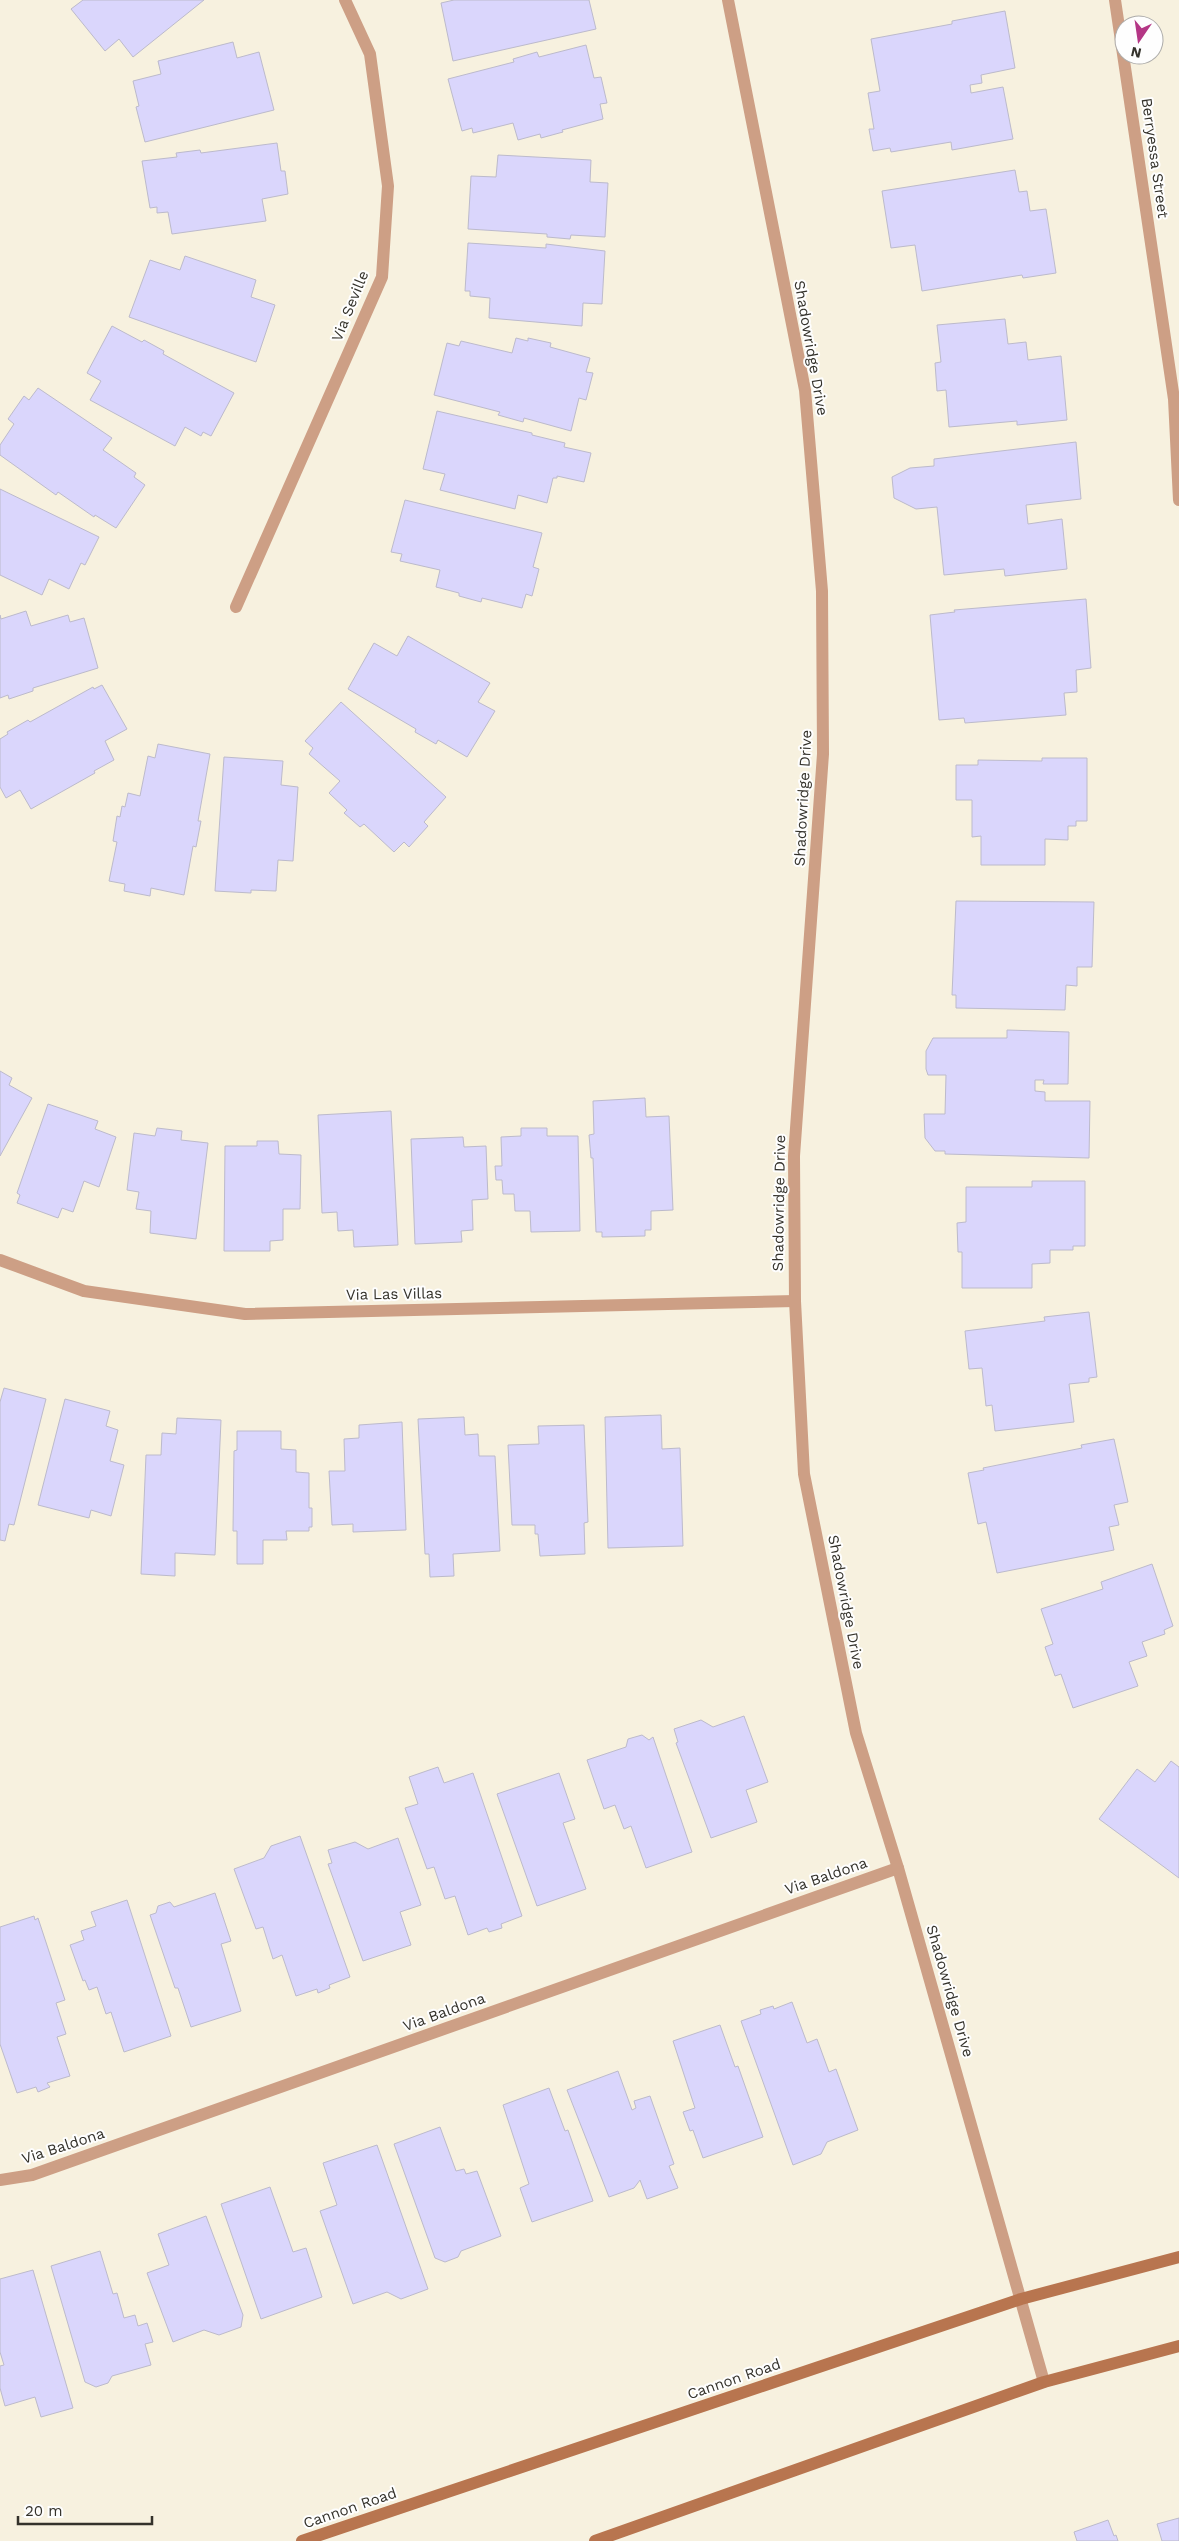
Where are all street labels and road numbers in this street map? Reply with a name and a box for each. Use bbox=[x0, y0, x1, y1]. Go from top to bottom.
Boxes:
street label: Berryessa Street bbox=[1138, 97, 1172, 220]
street label: Via Seville bbox=[328, 268, 372, 344]
street label: Shadowridge Drive bbox=[790, 279, 832, 417]
street label: Shadowridge Drive bbox=[790, 729, 816, 867]
street label: Shadowridge Drive bbox=[769, 1135, 789, 1271]
street label: Via Las Villas bbox=[346, 1284, 442, 1304]
street label: Shadowridge Drive bbox=[824, 1533, 868, 1671]
street label: Via Baldona bbox=[782, 1853, 870, 1899]
street label: Shadowridge Drive bbox=[923, 1923, 977, 2059]
street label: Via Baldona bbox=[401, 1989, 488, 2035]
street label: Via Baldona bbox=[19, 2124, 107, 2168]
street label: Cannon Road bbox=[685, 2355, 783, 2403]
street label: Cannon Road bbox=[301, 2484, 399, 2532]

